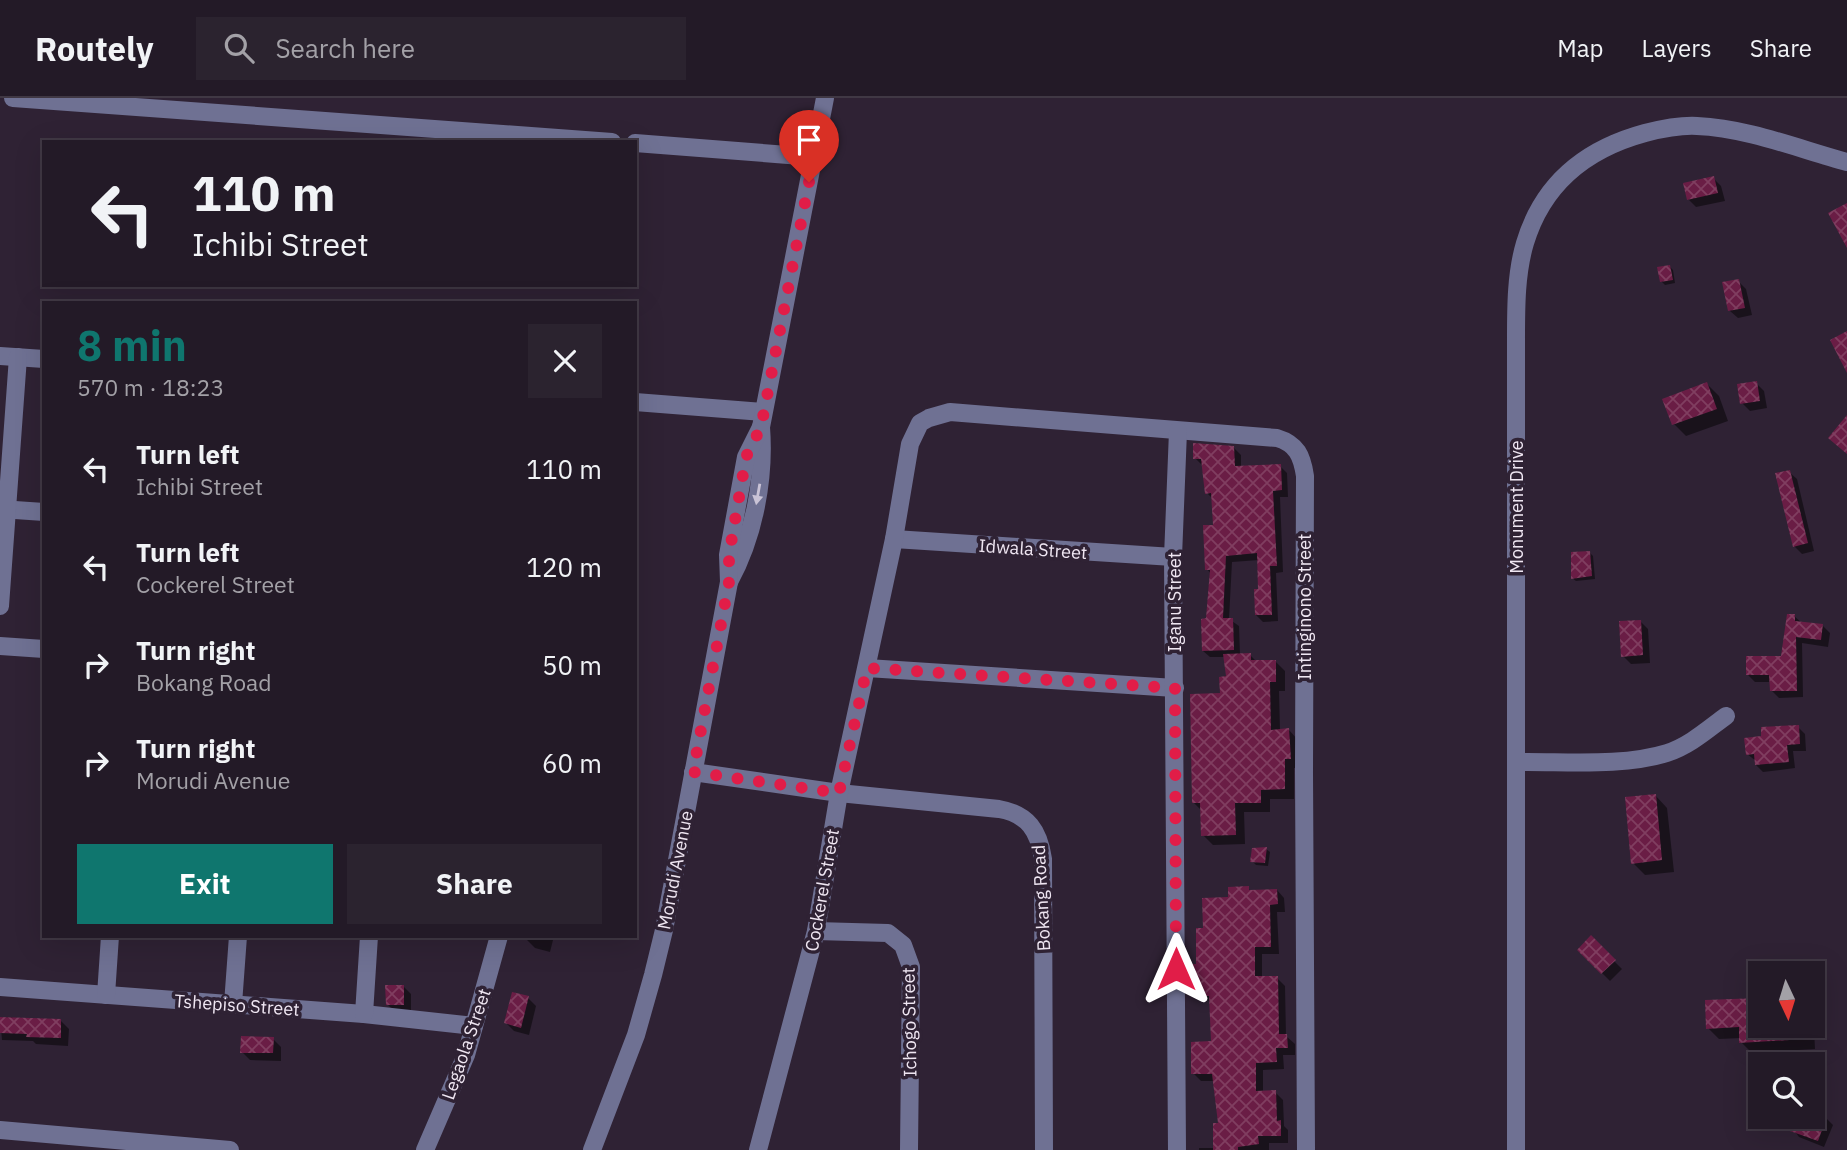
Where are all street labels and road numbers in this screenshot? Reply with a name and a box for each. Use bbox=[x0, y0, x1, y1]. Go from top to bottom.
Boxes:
street label: Monument Drive bbox=[1505, 440, 1528, 574]
street label: Idwala Street bbox=[978, 534, 1088, 564]
street label: Intinginono Street bbox=[1293, 534, 1316, 680]
street label: Iganu Street bbox=[1163, 552, 1186, 652]
street label: Morudi Avenue bbox=[652, 808, 698, 931]
street label: Cockerel Street bbox=[800, 827, 844, 953]
street label: Bokang Road bbox=[1027, 844, 1055, 952]
street label: Ichogo Street bbox=[897, 967, 921, 1077]
street label: Legaola Street bbox=[436, 985, 496, 1103]
street label: Tshepiso Street bbox=[174, 989, 300, 1021]

